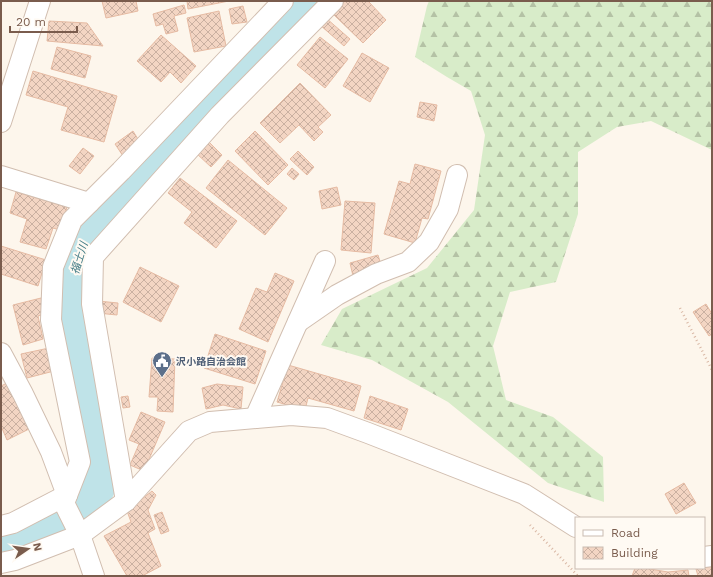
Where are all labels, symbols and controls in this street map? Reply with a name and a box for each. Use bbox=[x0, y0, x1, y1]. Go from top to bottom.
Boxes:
scale bar bbox=[10, 8, 77, 34]
text: 20 m bbox=[16, 15, 46, 29]
water label: 福士川 bbox=[68, 240, 91, 276]
public building icon: 沢小路自治会館 bbox=[151, 350, 173, 378]
place label: 沢小路自治会館 bbox=[176, 356, 246, 367]
legend bbox=[575, 517, 705, 569]
text: Road bbox=[611, 526, 640, 540]
north arrow bbox=[8, 529, 48, 569]
text: N bbox=[30, 541, 45, 552]
text: Building bbox=[611, 546, 658, 560]

